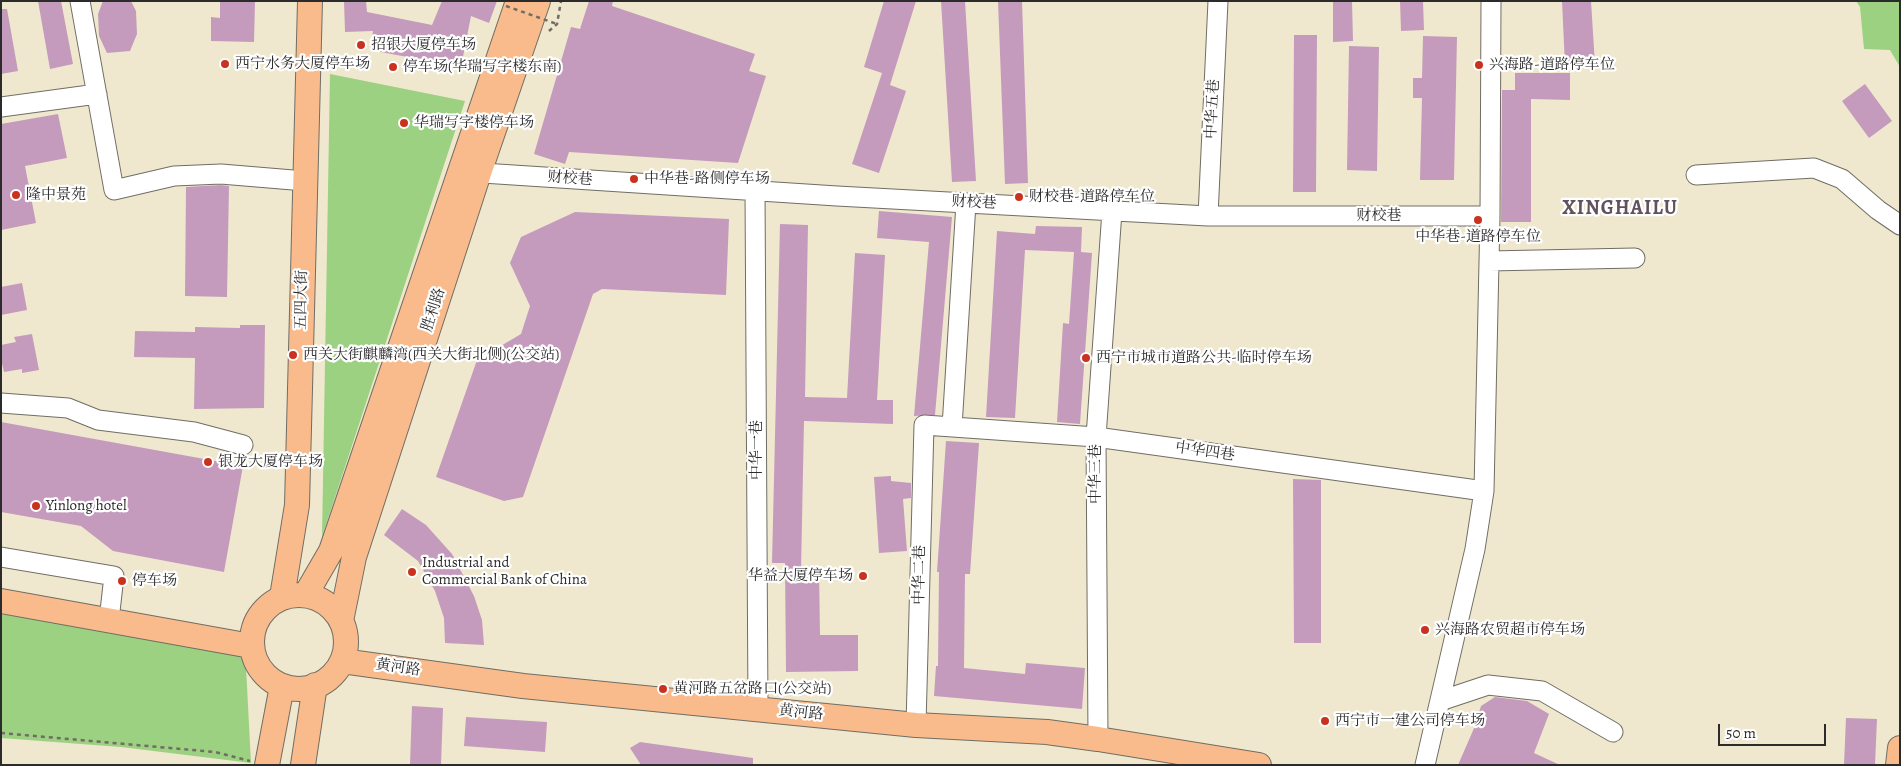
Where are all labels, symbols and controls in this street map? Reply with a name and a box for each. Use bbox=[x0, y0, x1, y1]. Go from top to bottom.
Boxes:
place label: 招银大厦停车场 bbox=[371, 36, 476, 54]
marker: 招银大厦停车场 bbox=[355, 39, 367, 51]
place label: 西宁水务大厦停车场 bbox=[235, 55, 370, 73]
place label: 兴海路-道路停车位 bbox=[1489, 56, 1615, 74]
marker: 西宁水务大厦停车场 bbox=[219, 58, 231, 70]
place label: 停车场(华瑞写字楼东南) bbox=[403, 58, 561, 76]
marker: 兴海路-道路停车位 bbox=[1473, 59, 1485, 71]
marker: 停车场(华瑞写字楼东南) bbox=[387, 61, 399, 73]
street label: 中华五巷 bbox=[1202, 79, 1224, 139]
place label: 华瑞写字楼停车场 bbox=[414, 114, 534, 132]
marker: 华瑞写字楼停车场 bbox=[398, 117, 410, 129]
street label: 财校巷 bbox=[547, 168, 593, 190]
place label: 中华巷-路侧停车场 bbox=[644, 170, 770, 188]
marker: 中华巷-路侧停车场 bbox=[628, 173, 640, 185]
place label: 隆中景苑 bbox=[26, 186, 86, 204]
place label: 财校巷-道路停车位 bbox=[1029, 188, 1155, 206]
marker: 隆中景苑 bbox=[10, 189, 22, 201]
marker: 财校巷-道路停车位 bbox=[1013, 191, 1025, 203]
street label: 财校巷 bbox=[951, 193, 997, 213]
district label: XINGHAILU bbox=[1561, 197, 1679, 221]
street label: 财校巷 bbox=[1357, 207, 1401, 225]
marker: 中华巷-道路停车位 bbox=[1472, 214, 1484, 226]
place label: 中华巷-道路停车位 bbox=[1415, 228, 1541, 246]
street label: 五四大街 bbox=[292, 270, 312, 330]
street label: 胜利路 bbox=[418, 286, 450, 334]
place label: 西关大街麒麟湾(西关大街北侧)(公交站) bbox=[303, 346, 559, 364]
marker: 西关大街麒麟湾(西关大街北侧)(公交站) bbox=[287, 349, 299, 361]
place label: 西宁市城市道路公共-临时停车场 bbox=[1096, 349, 1312, 367]
marker: 西宁市城市道路公共-临时停车场 bbox=[1080, 352, 1092, 364]
street label: 中华一巷 bbox=[748, 420, 766, 480]
street label: 中华四巷 bbox=[1174, 439, 1236, 465]
street label: 中华三巷 bbox=[1087, 444, 1105, 504]
place label: 银龙大厦停车场 bbox=[218, 453, 323, 471]
marker: 银龙大厦停车场 bbox=[202, 456, 214, 468]
place label: Yinlong hotel bbox=[46, 497, 127, 515]
marker: Yinlong hotel bbox=[30, 500, 42, 512]
street label: 中华二巷 bbox=[910, 545, 930, 605]
place label: Industrial and Commercial Bank of China bbox=[422, 554, 587, 589]
marker: Industrial and Commercial Bank of China bbox=[406, 566, 418, 578]
place label: 华益大厦停车场 bbox=[748, 567, 853, 585]
marker: 华益大厦停车场 bbox=[857, 570, 869, 582]
place label: 停车场 bbox=[132, 572, 177, 590]
marker: 停车场 bbox=[116, 575, 128, 587]
place label: 兴海路农贸超市停车场 bbox=[1435, 621, 1585, 639]
marker: 兴海路农贸超市停车场 bbox=[1419, 624, 1431, 636]
street label: 黄河路 bbox=[374, 656, 422, 680]
place label: 黄河路五岔路口(公交站) bbox=[673, 680, 831, 698]
marker: 黄河路五岔路口(公交站) bbox=[657, 683, 669, 695]
street label: 黄河路 bbox=[778, 702, 824, 724]
place label: 西宁市一建公司停车场 bbox=[1335, 712, 1485, 730]
scale bar bbox=[1721, 714, 1828, 746]
marker: 西宁市一建公司停车场 bbox=[1319, 715, 1331, 727]
text: 50 m bbox=[1726, 723, 1756, 743]

